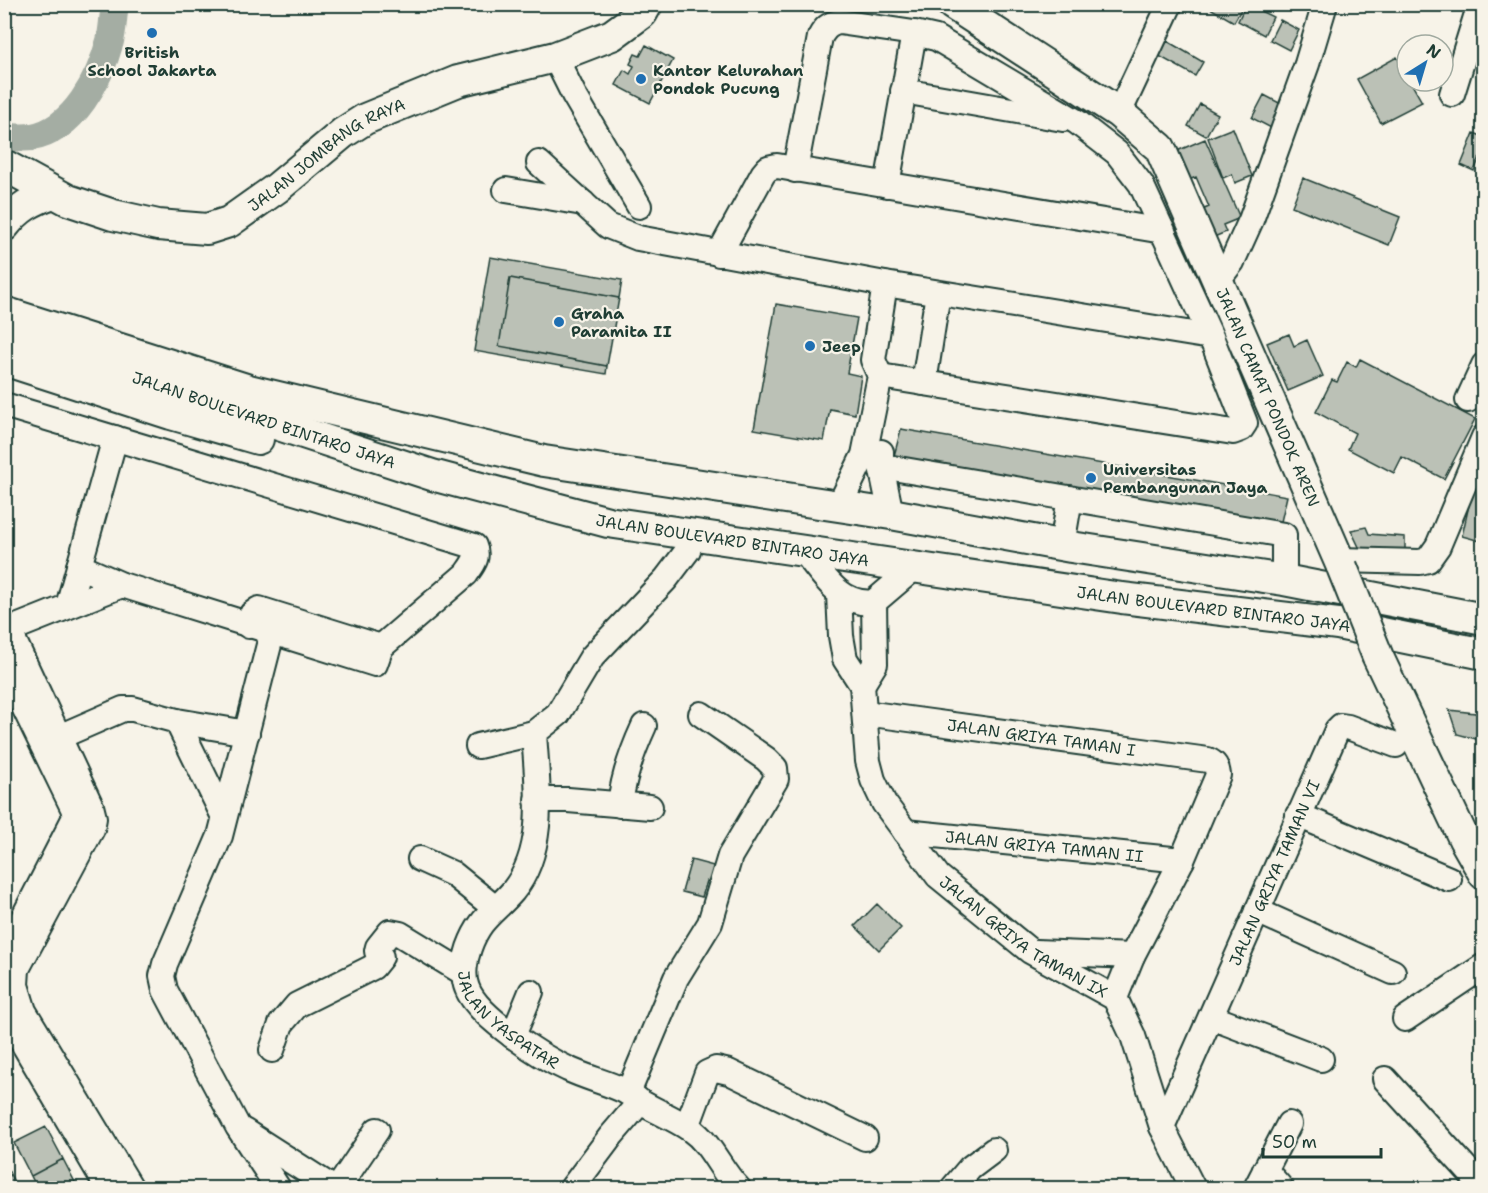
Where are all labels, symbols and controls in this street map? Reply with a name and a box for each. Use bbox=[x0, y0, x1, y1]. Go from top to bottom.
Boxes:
marker: British School Jakarta bbox=[145, 26, 159, 40]
north arrow bbox=[1395, 33, 1455, 93]
text: N bbox=[1422, 39, 1445, 64]
place label: British School Jakarta bbox=[88, 42, 216, 81]
place label: Kantor Kelurahan Pondok Pucung bbox=[653, 60, 804, 99]
marker: Kantor Kelurahan Pondok Pucung bbox=[634, 72, 648, 86]
street label: JALAN JOMBANG RAYA bbox=[244, 93, 408, 216]
street label: JALAN CAMAT PONDOK AREN bbox=[1212, 285, 1325, 510]
place label: Graha Paramita II bbox=[571, 303, 672, 342]
marker: Graha Paramita II bbox=[552, 315, 566, 329]
place label: Jeep bbox=[822, 336, 861, 357]
marker: Jeep bbox=[803, 339, 817, 353]
street label: JALAN BOULEVARD BINTARO JAYA bbox=[130, 366, 398, 473]
place label: Universitas Pembangunan Jaya bbox=[1103, 459, 1267, 498]
marker: Universitas Pembangunan Jaya bbox=[1084, 471, 1098, 485]
street label: JALAN BOULEVARD BINTARO JAYA bbox=[594, 509, 871, 571]
street label: JALAN BOULEVARD BINTARO JAYA bbox=[1075, 581, 1353, 637]
street label: JALAN GRIYA TAMAN I bbox=[946, 714, 1137, 760]
street label: JALAN GRIYA TAMAN VI bbox=[1224, 776, 1324, 969]
street label: JALAN GRIYA TAMAN II bbox=[944, 826, 1145, 867]
street label: JALAN GRIYA TAMAN IX bbox=[935, 871, 1111, 1002]
street label: JALAN YASPATAR bbox=[454, 970, 563, 1073]
scale bar bbox=[1263, 1121, 1382, 1159]
text: 50 m bbox=[1272, 1130, 1317, 1154]

